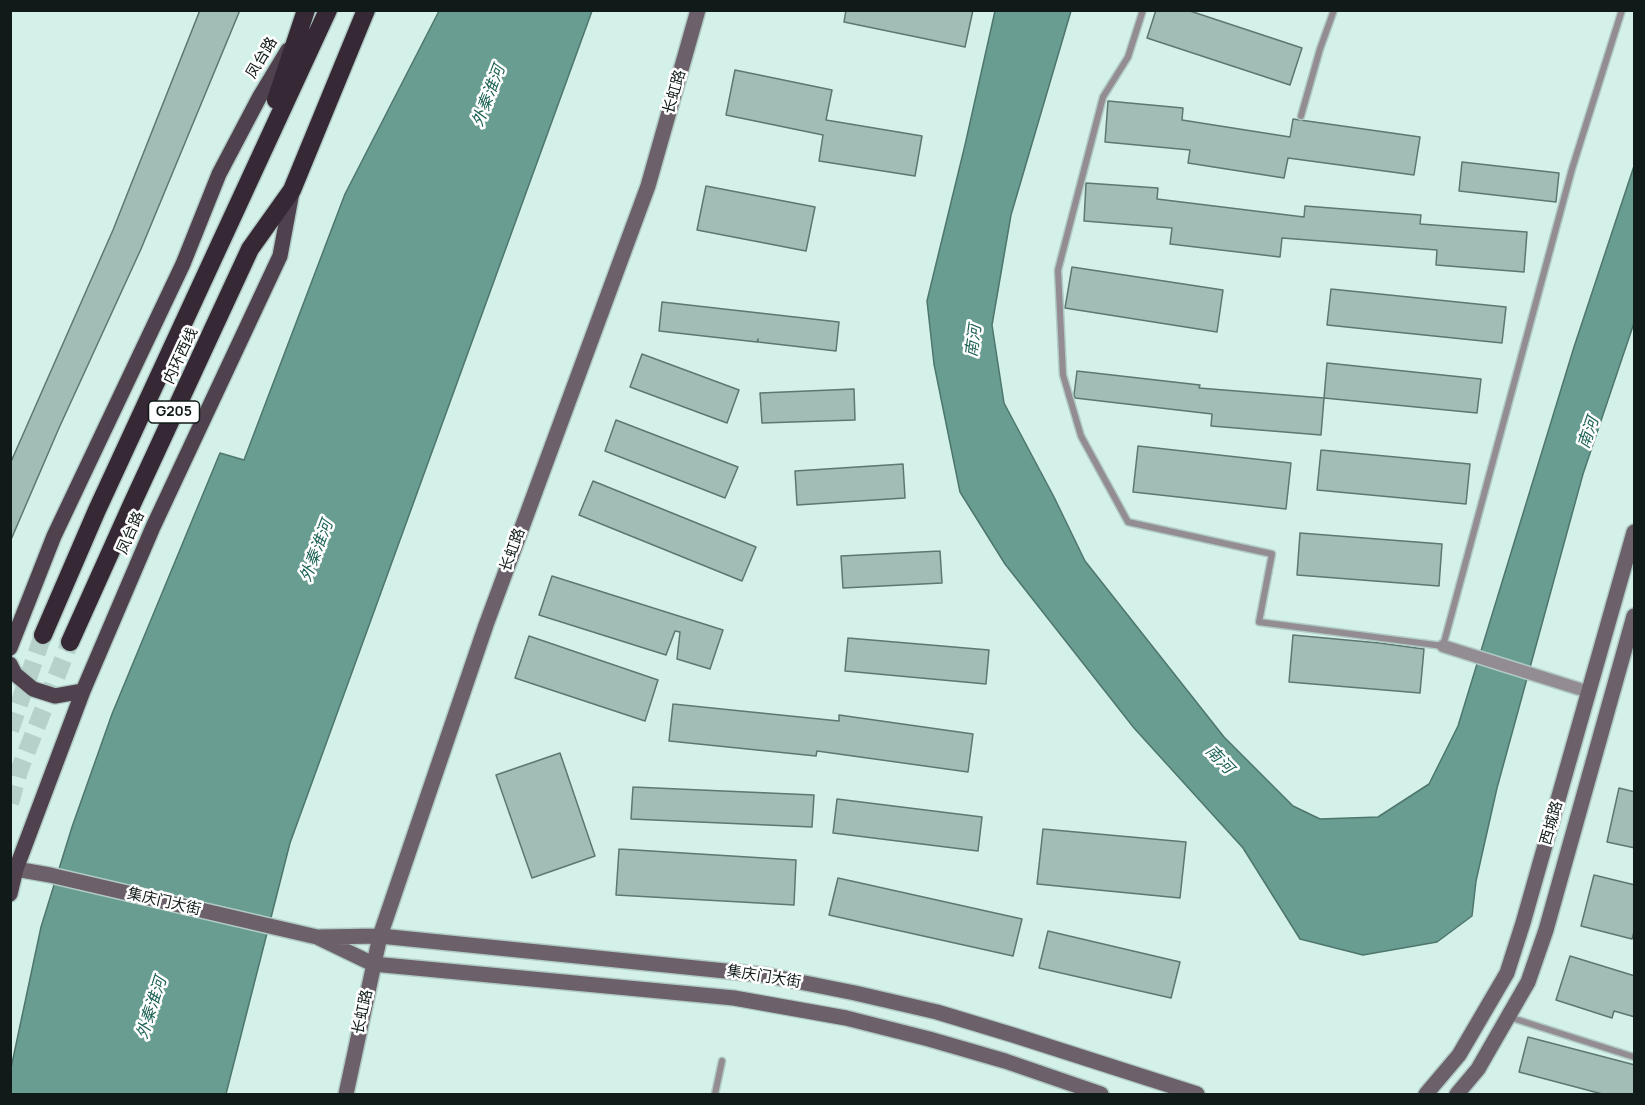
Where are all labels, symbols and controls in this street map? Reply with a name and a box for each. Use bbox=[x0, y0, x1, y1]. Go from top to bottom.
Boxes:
street label: 凤台路 bbox=[243, 34, 281, 82]
water label: 外秦淮河 bbox=[469, 63, 509, 129]
street label: 长虹路 bbox=[660, 68, 690, 116]
water label: 南河 bbox=[962, 324, 986, 358]
street label: 内环西线 bbox=[160, 325, 202, 387]
road number: G205 bbox=[148, 401, 200, 423]
water label: 南河 bbox=[1575, 415, 1603, 451]
street label: 凤台路 bbox=[114, 509, 148, 557]
water label: 外秦淮河 bbox=[297, 518, 337, 584]
street label: 长虹路 bbox=[497, 526, 529, 574]
water label: 南河 bbox=[1201, 742, 1237, 778]
street label: 西城路 bbox=[1537, 799, 1567, 847]
street label: 集庆门大街 bbox=[125, 885, 203, 919]
street label: 集庆门大街 bbox=[726, 962, 802, 992]
water label: 外秦淮河 bbox=[133, 975, 171, 1041]
street label: 长虹路 bbox=[350, 988, 376, 1036]

